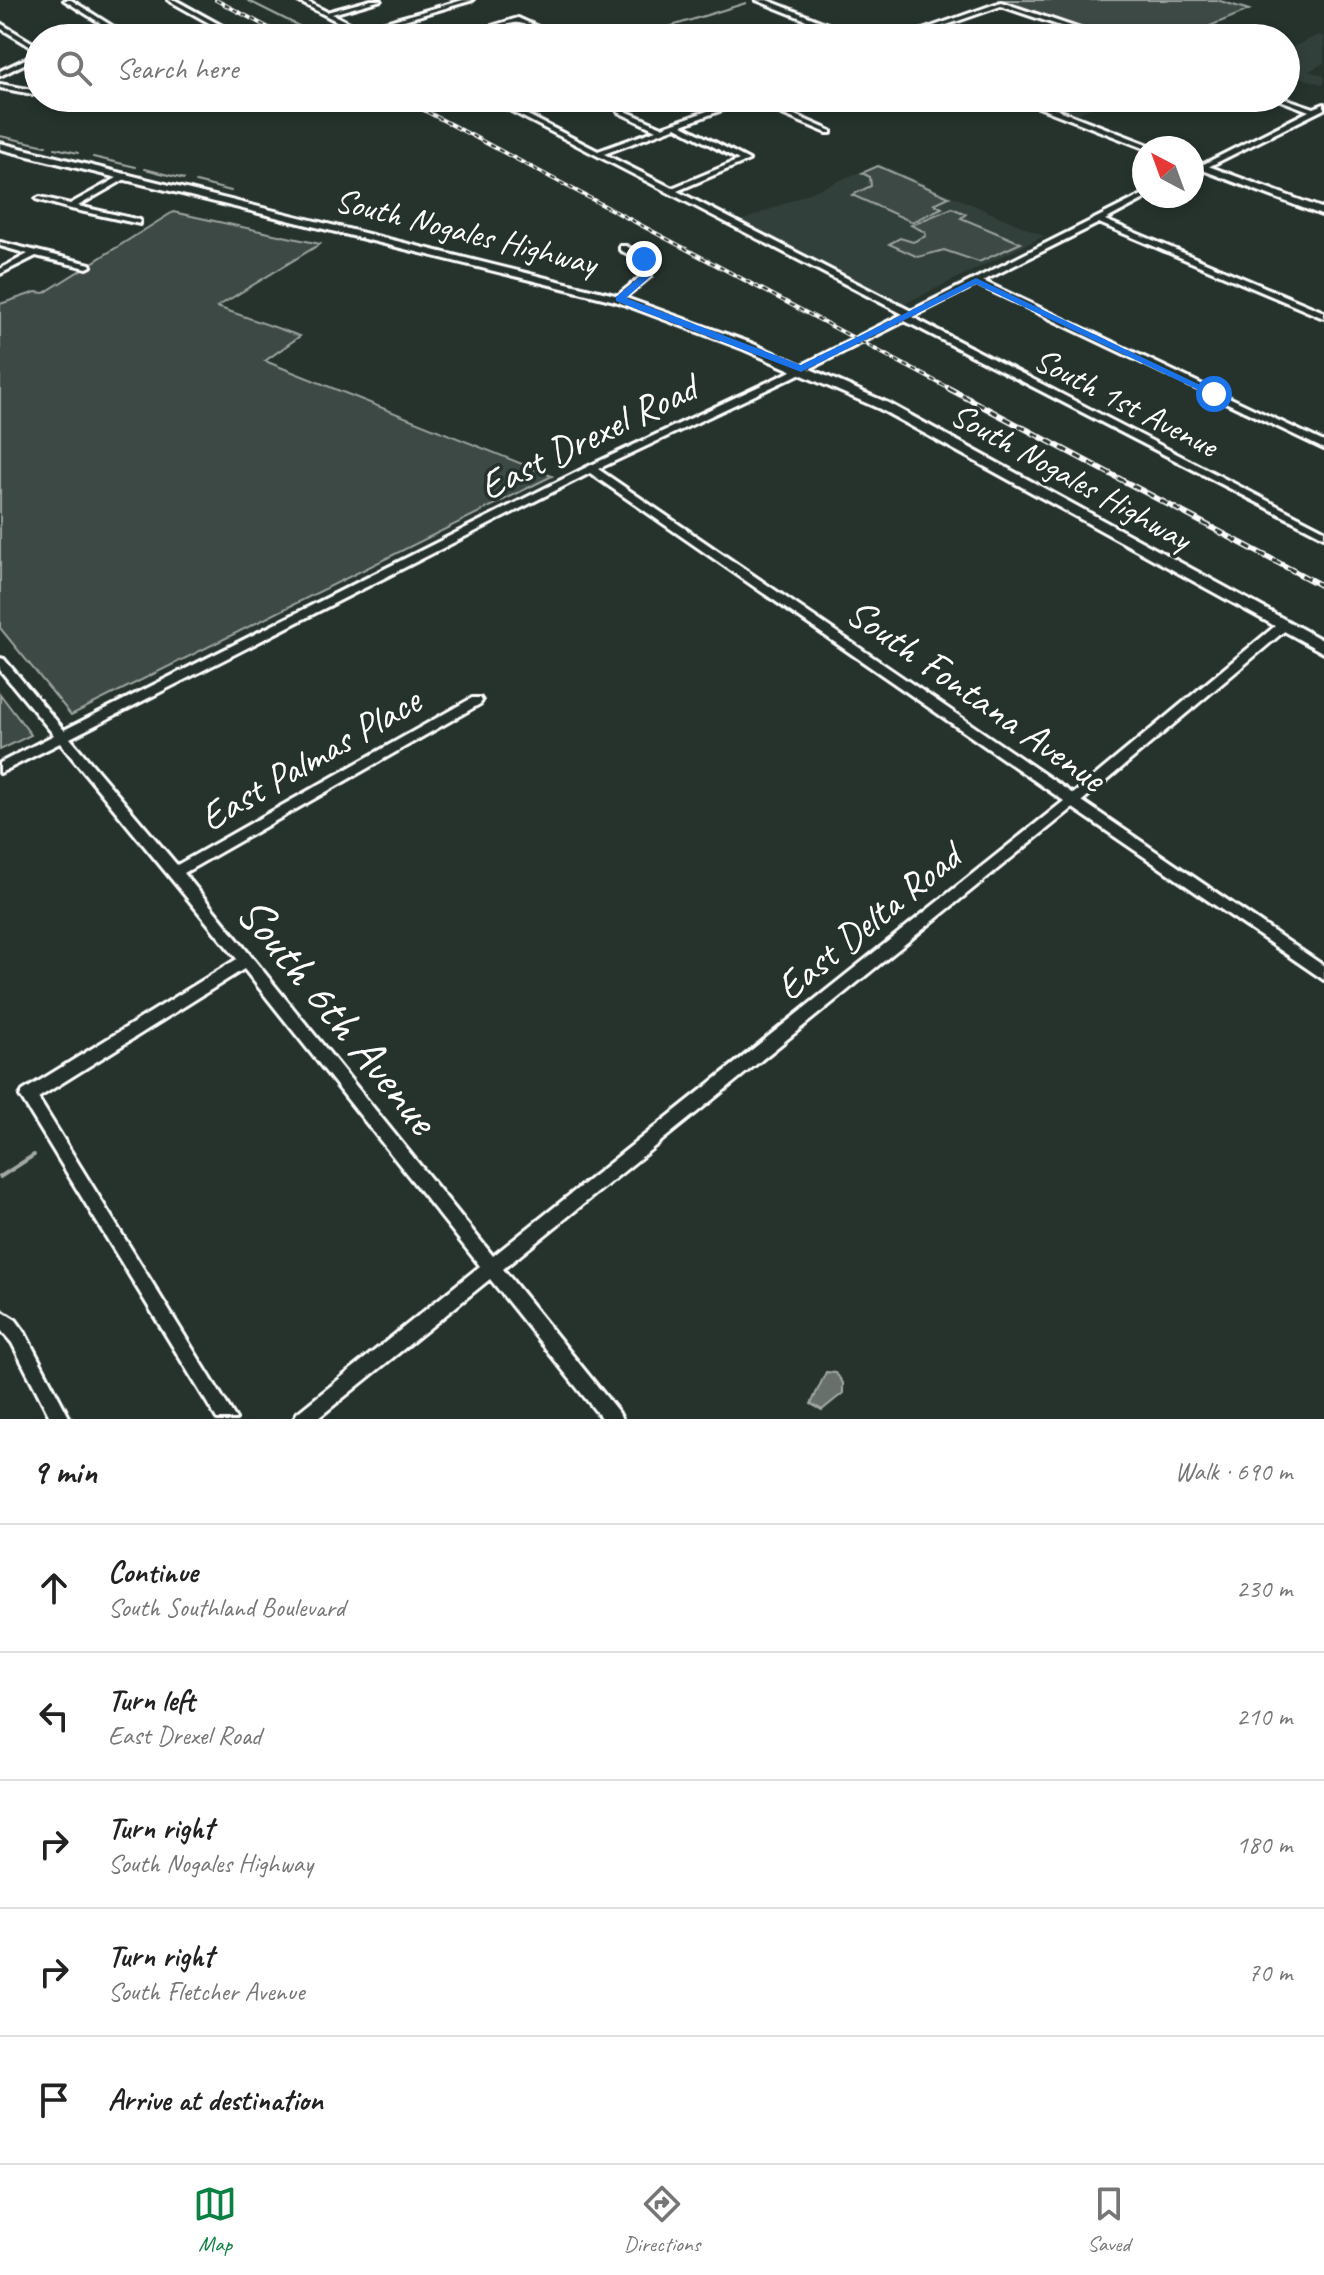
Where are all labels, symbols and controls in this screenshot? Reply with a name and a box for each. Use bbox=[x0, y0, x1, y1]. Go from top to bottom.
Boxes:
search box bbox=[24, 24, 1300, 112]
icon: search bbox=[52, 46, 96, 90]
text: Search here bbox=[116, 49, 238, 87]
north arrow bbox=[1132, 136, 1204, 208]
street label: South Nogales Highway bbox=[331, 178, 604, 285]
route end bbox=[626, 241, 662, 277]
street label: South 1st Avenue bbox=[1027, 337, 1227, 468]
street label: East Drexel Road bbox=[471, 361, 710, 511]
route start bbox=[1196, 376, 1232, 412]
street label: South Nogales Highway bbox=[943, 392, 1202, 561]
street label: South Fontana Avenue bbox=[837, 587, 1118, 805]
street label: East Palmas Place bbox=[191, 674, 432, 842]
street label: East Delta Road bbox=[766, 828, 975, 1012]
street label: South 6th Avenue bbox=[224, 884, 454, 1149]
text: 9 min bbox=[32, 1450, 97, 1493]
text: Walk · 690 m bbox=[1175, 1455, 1292, 1488]
text: Continue bbox=[108, 1553, 198, 1591]
icon: ahead bbox=[32, 1566, 76, 1610]
text: 230 m bbox=[1236, 1572, 1292, 1605]
text: South Southland Boulevard bbox=[108, 1591, 345, 1624]
text: Turn left bbox=[108, 1681, 195, 1719]
icon: left bbox=[32, 1694, 76, 1738]
text: 210 m bbox=[1236, 1700, 1292, 1733]
text: East Drexel Road bbox=[108, 1719, 261, 1752]
text: Turn right bbox=[108, 1809, 213, 1847]
icon: right bbox=[32, 1822, 76, 1866]
text: 180 m bbox=[1236, 1828, 1292, 1861]
text: South Nogales Highway bbox=[108, 1847, 313, 1880]
text: Turn right bbox=[108, 1937, 213, 1975]
icon: right bbox=[32, 1950, 76, 1994]
text: 70 m bbox=[1248, 1956, 1292, 1989]
text: South Fletcher Avenue bbox=[108, 1975, 304, 2008]
icon: arrive bbox=[32, 2078, 76, 2122]
text: Arrive at destination bbox=[108, 2081, 323, 2119]
tab: Map bbox=[193, 2182, 237, 2258]
tab: Directions bbox=[624, 2182, 700, 2258]
tab: Saved bbox=[1087, 2182, 1131, 2258]

